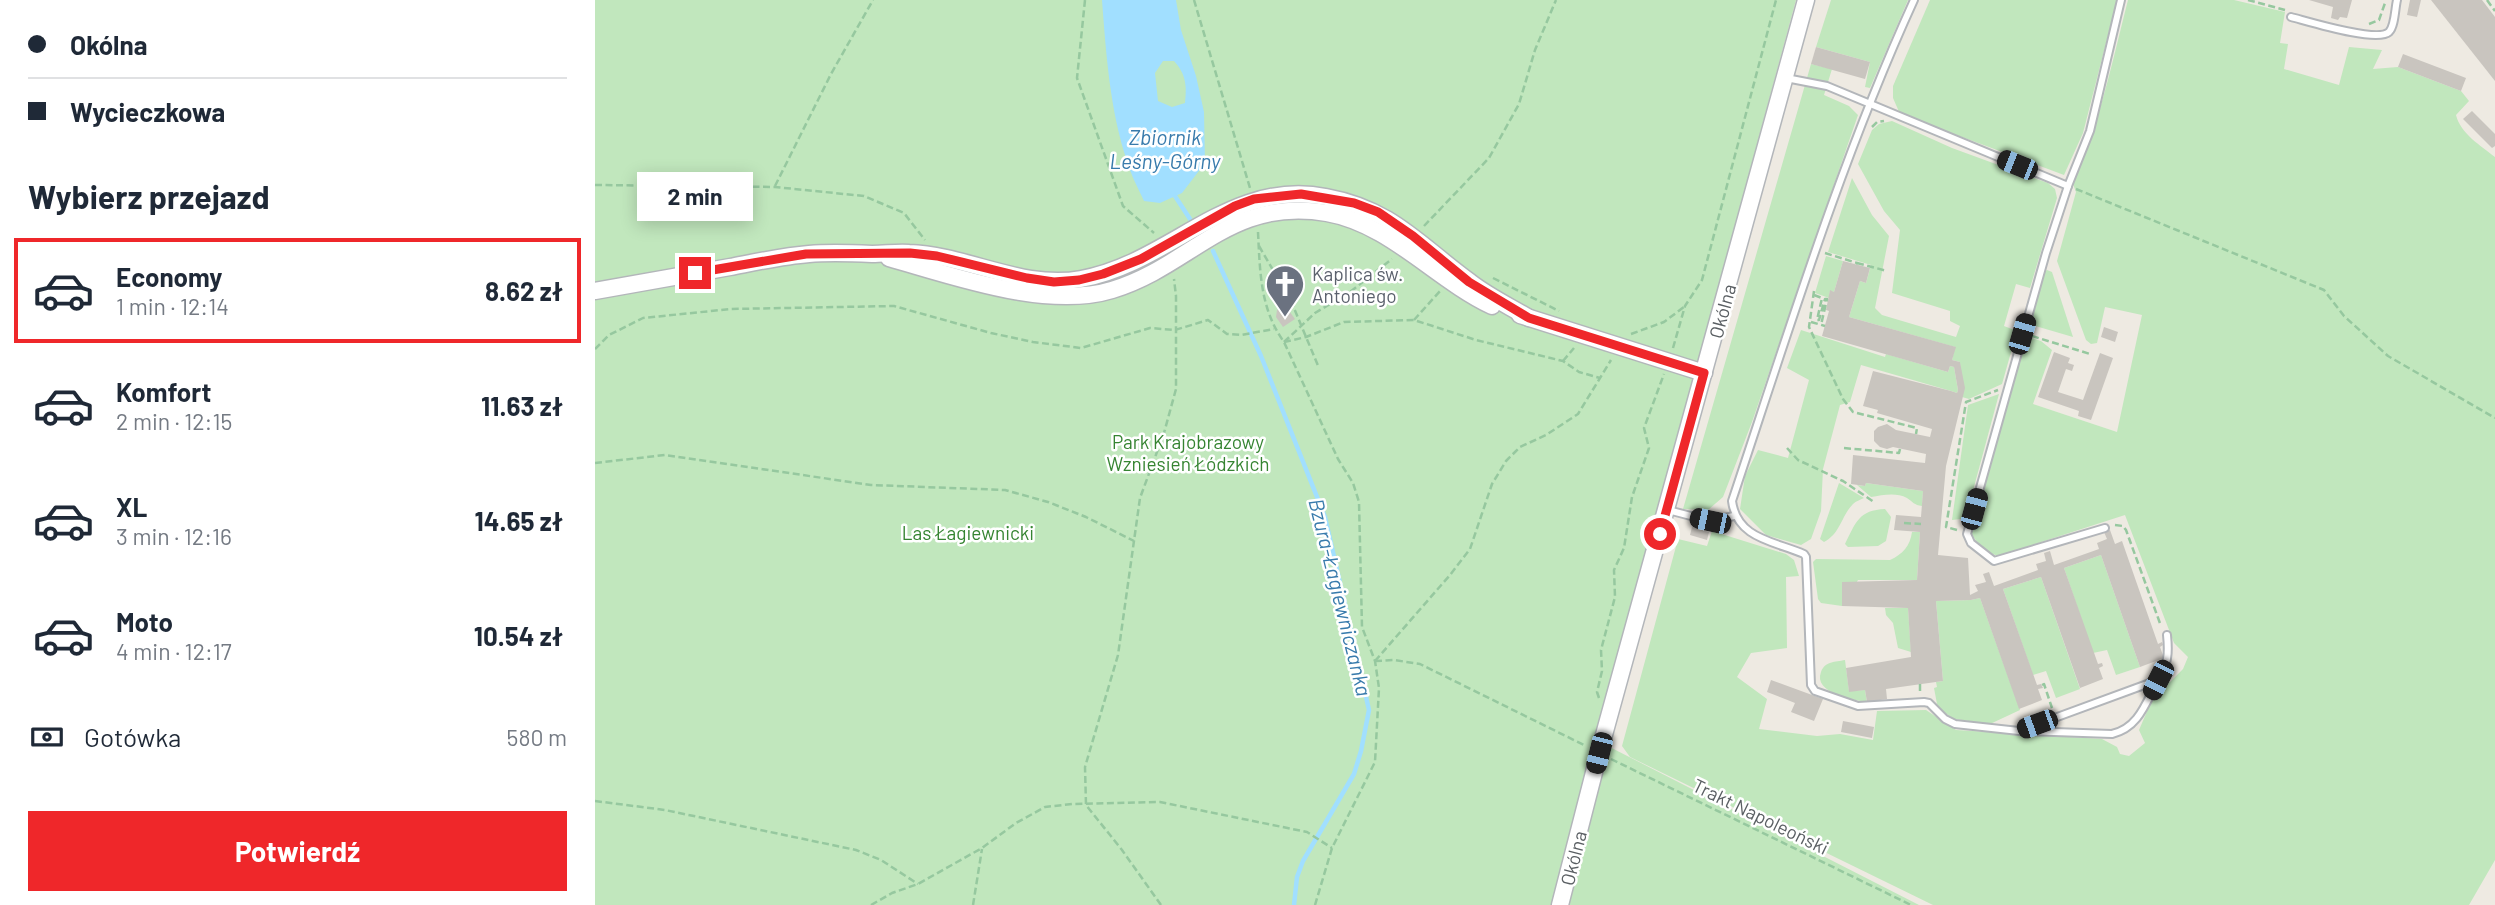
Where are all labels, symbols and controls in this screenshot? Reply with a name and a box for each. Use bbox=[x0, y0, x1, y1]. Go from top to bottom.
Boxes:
text: Okólna bbox=[70, 29, 147, 60]
text: Wycieczkowa bbox=[70, 96, 225, 127]
water label: Zbiornik Leśny-Górny bbox=[1110, 124, 1221, 173]
car bbox=[1994, 147, 2041, 183]
callout: 2 min bbox=[637, 172, 753, 220]
text: Wybierz przejazd bbox=[28, 177, 270, 215]
text: 2 min bbox=[667, 182, 723, 210]
route end bbox=[679, 257, 711, 289]
icon: car bbox=[32, 259, 95, 322]
text: Economy bbox=[116, 261, 222, 292]
place label: Kaplica św. Antoniego bbox=[1312, 262, 1403, 307]
church icon: Kaplica św. Antoniego bbox=[1264, 263, 1306, 318]
text: 8.62 zł bbox=[485, 275, 563, 306]
street label: Okólna bbox=[1704, 281, 1740, 341]
text: 1 min · 12:14 bbox=[116, 292, 229, 320]
car bbox=[2007, 311, 2038, 357]
icon: car bbox=[32, 374, 95, 437]
text: Komfort bbox=[116, 376, 211, 407]
text: 11.63 zł bbox=[481, 390, 563, 421]
text: 2 min · 12:15 bbox=[116, 407, 232, 435]
park label: Park Krajobrazowy Wzniesień Łódzkich bbox=[1106, 430, 1270, 475]
car bbox=[1959, 486, 1990, 532]
icon: car bbox=[32, 489, 95, 552]
text: XL bbox=[116, 491, 147, 522]
water label: Bzura-Łagiewniczanka bbox=[1304, 496, 1378, 698]
text: 14.65 zł bbox=[475, 505, 563, 536]
car bbox=[1688, 506, 1733, 536]
route start bbox=[1644, 518, 1676, 550]
park label: Las Łagiewnicki bbox=[902, 521, 1034, 544]
text: 3 min · 12:16 bbox=[116, 522, 232, 550]
icon: car bbox=[32, 604, 95, 667]
text: Moto bbox=[116, 606, 173, 637]
text: 10.54 zł bbox=[474, 620, 563, 651]
text: 4 min · 12:17 bbox=[116, 637, 232, 665]
car bbox=[2140, 657, 2177, 703]
car bbox=[2014, 707, 2061, 741]
icon: cash bbox=[28, 718, 66, 756]
text: Gotówka bbox=[84, 721, 181, 752]
text: 580 m bbox=[507, 723, 567, 751]
car bbox=[1584, 730, 1615, 776]
street label: Trakt Napoleoński bbox=[1689, 773, 1833, 859]
button: Potwierdź bbox=[28, 811, 567, 891]
street label: Okólna bbox=[1555, 828, 1591, 888]

